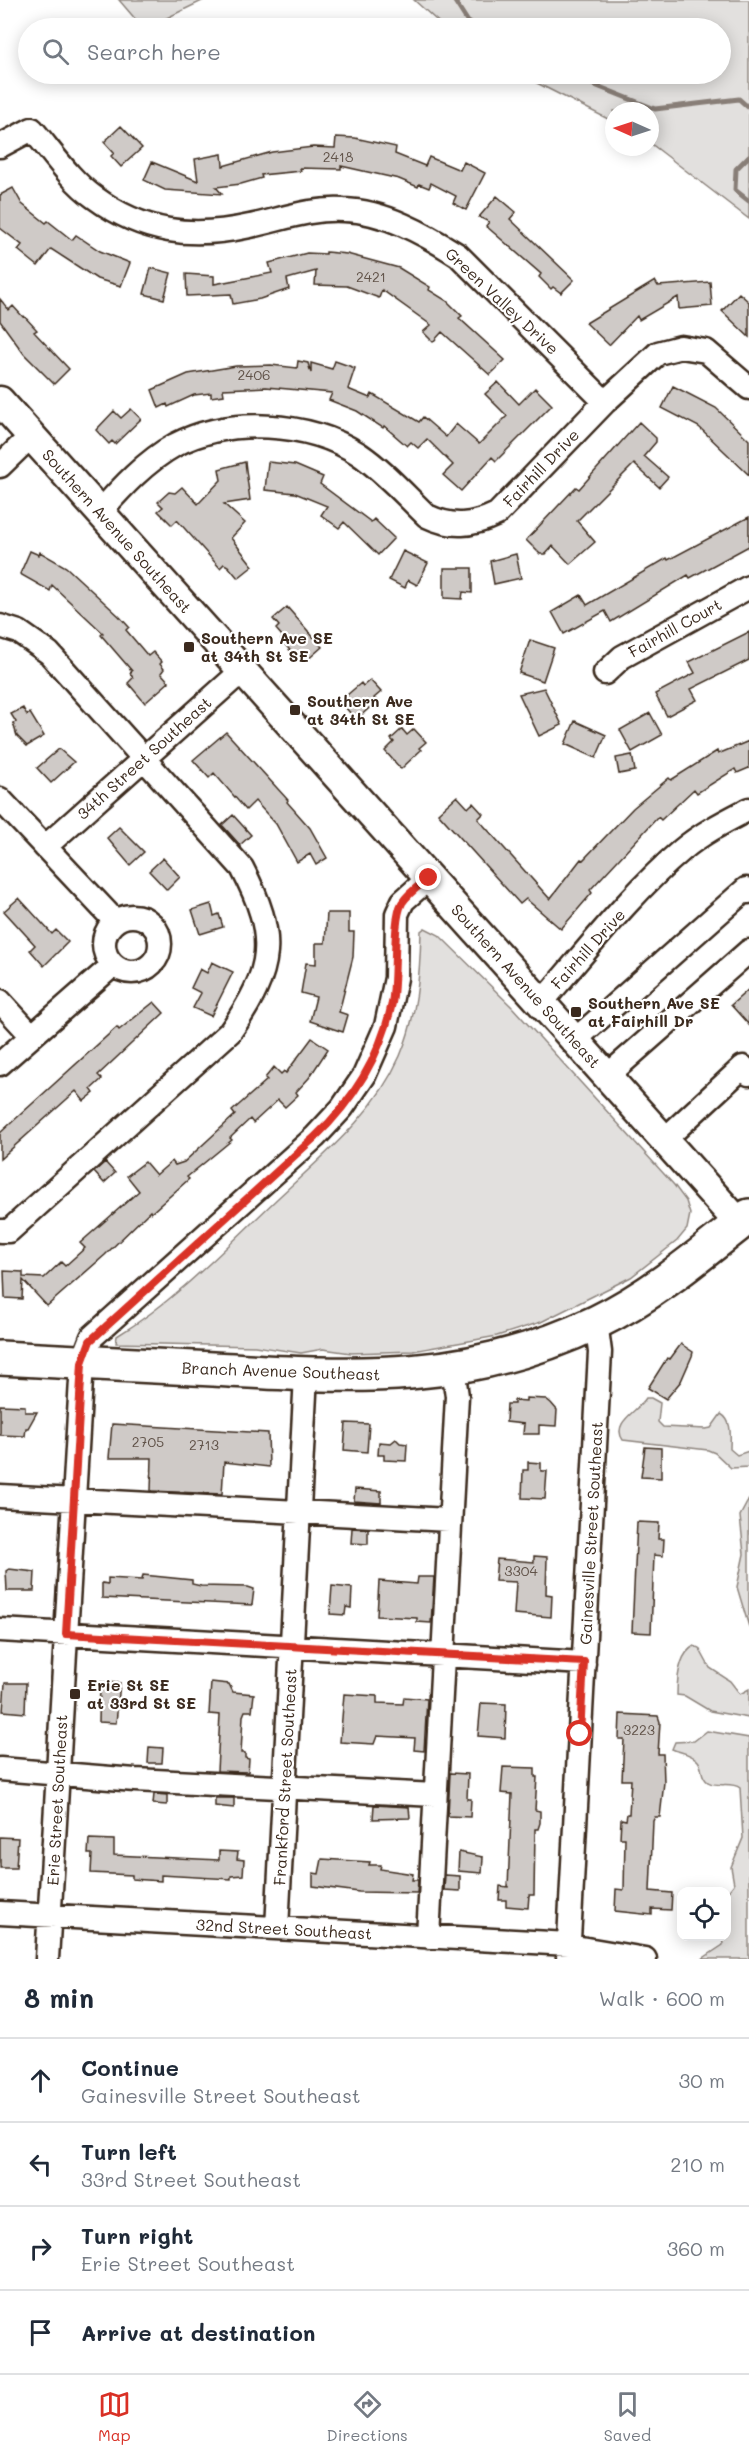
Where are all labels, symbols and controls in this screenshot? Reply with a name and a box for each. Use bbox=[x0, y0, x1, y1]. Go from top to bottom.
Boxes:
search box bbox=[18, 18, 731, 84]
icon: search bbox=[39, 35, 72, 68]
text: Search here bbox=[87, 37, 221, 66]
north arrow bbox=[605, 102, 659, 156]
house number: 2418 bbox=[323, 147, 353, 166]
street label: Green Valley Drive bbox=[441, 243, 563, 359]
house number: 2421 bbox=[356, 267, 386, 286]
house number: 2406 bbox=[237, 365, 271, 384]
street label: Fairhill Drive bbox=[498, 424, 583, 511]
street label: Southern Avenue Southeast bbox=[38, 444, 197, 617]
street label: Fairhill Court bbox=[624, 593, 725, 662]
place label: Southern Ave SE at 34th St SE bbox=[201, 627, 333, 666]
marker: Southern Ave SE at 34th St SE bbox=[182, 640, 196, 654]
place label: Southern Ave at 34th St SE bbox=[307, 690, 415, 729]
street label: 34th Street Southeast bbox=[72, 692, 215, 824]
marker: Southern Ave at 34th St SE bbox=[288, 703, 302, 717]
route end bbox=[415, 864, 441, 890]
street label: Southern Avenue Southeast bbox=[447, 899, 606, 1072]
street label: Fairhill Drive bbox=[546, 904, 629, 993]
place label: Southern Ave SE at Fairhill Dr bbox=[588, 992, 720, 1031]
marker: Southern Ave SE at Fairhill Dr bbox=[569, 1005, 583, 1019]
street label: Branch Avenue Southeast bbox=[181, 1357, 381, 1384]
street label: Gainesville Street Southeast bbox=[574, 1421, 607, 1645]
house number: 2705 bbox=[132, 1432, 164, 1451]
house number: 2713 bbox=[189, 1435, 219, 1454]
house number: 3304 bbox=[504, 1561, 538, 1580]
street label: Frankford Street Southeast bbox=[268, 1668, 301, 1886]
place label: Erie St SE at 33rd St SE bbox=[87, 1674, 196, 1713]
marker: Erie St SE at 33rd St SE bbox=[68, 1687, 82, 1701]
street label: Erie Street Southeast bbox=[42, 1714, 71, 1886]
route start bbox=[566, 1720, 592, 1746]
house number: 3223 bbox=[623, 1720, 655, 1739]
map controls bbox=[677, 1887, 731, 1941]
button: locate bbox=[677, 1887, 731, 1941]
street label: 32nd Street Southeast bbox=[195, 1913, 373, 1944]
text: 8 min bbox=[24, 1981, 94, 2015]
text: Walk · 600 m bbox=[599, 1985, 725, 2011]
text: Continue bbox=[81, 2053, 179, 2082]
icon: ahead bbox=[24, 2064, 57, 2097]
text: 30 m bbox=[679, 2067, 725, 2093]
text: Gainesville Street Southeast bbox=[81, 2082, 361, 2108]
text: Turn left bbox=[81, 2137, 177, 2166]
icon: left bbox=[24, 2148, 57, 2181]
text: 210 m bbox=[670, 2151, 725, 2177]
text: 33rd Street Southeast bbox=[81, 2166, 301, 2192]
text: Turn right bbox=[81, 2221, 193, 2250]
icon: right bbox=[24, 2232, 57, 2265]
text: 360 m bbox=[667, 2235, 725, 2261]
text: Erie Street Southeast bbox=[81, 2250, 295, 2276]
icon: arrive bbox=[24, 2316, 57, 2349]
text: Arrive at destination bbox=[81, 2318, 316, 2347]
tab: Map bbox=[98, 2388, 131, 2445]
tab: Directions bbox=[327, 2388, 408, 2445]
tab: Saved bbox=[604, 2388, 651, 2445]

